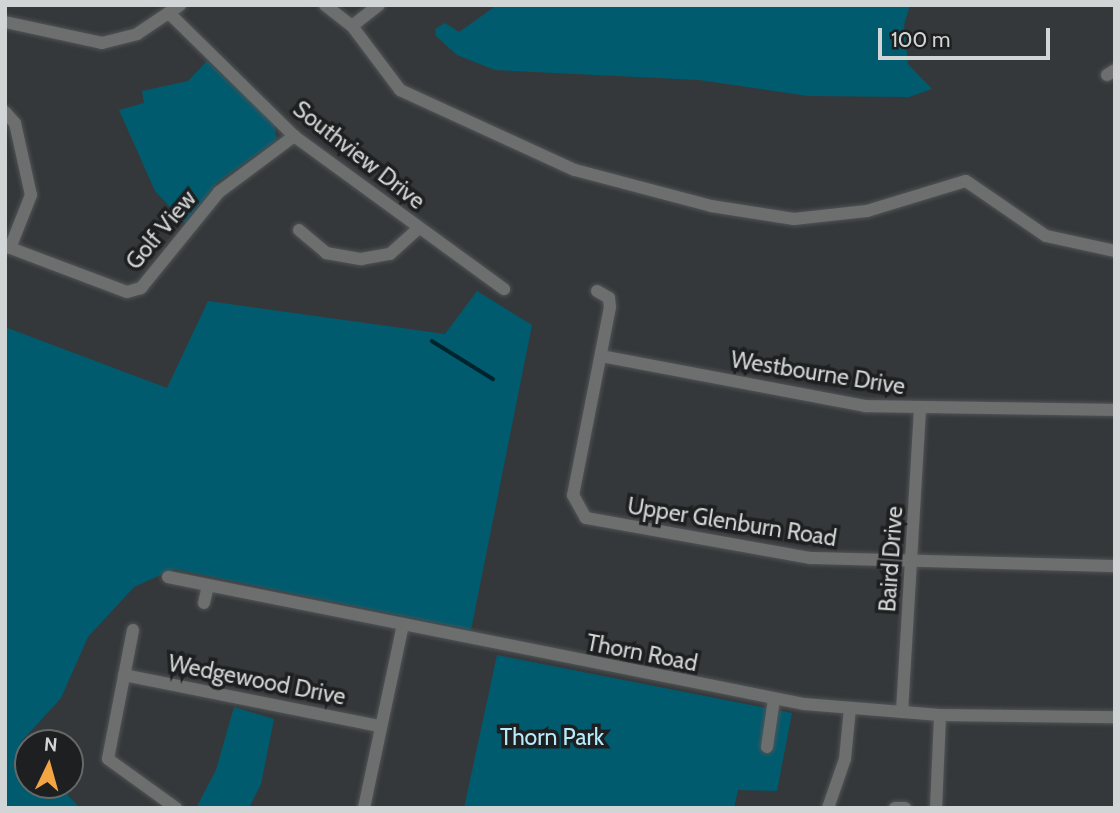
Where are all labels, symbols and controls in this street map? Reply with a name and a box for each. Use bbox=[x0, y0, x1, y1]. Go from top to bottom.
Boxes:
scale bar bbox=[882, 14, 1054, 58]
text: 100 m bbox=[891, 27, 950, 52]
street label: Southview Drive bbox=[288, 95, 430, 215]
street label: Golf View bbox=[120, 185, 202, 275]
street label: Westbourne Drive bbox=[729, 346, 907, 400]
street label: Upper Glenburn Road bbox=[625, 492, 839, 552]
street label: Baird Drive bbox=[874, 505, 908, 613]
street label: Thorn Road bbox=[584, 629, 700, 677]
street label: Wedgewood Drive bbox=[166, 649, 348, 711]
park label: Thorn Park bbox=[500, 723, 604, 751]
north arrow bbox=[14, 729, 84, 799]
text: N bbox=[43, 733, 58, 757]

